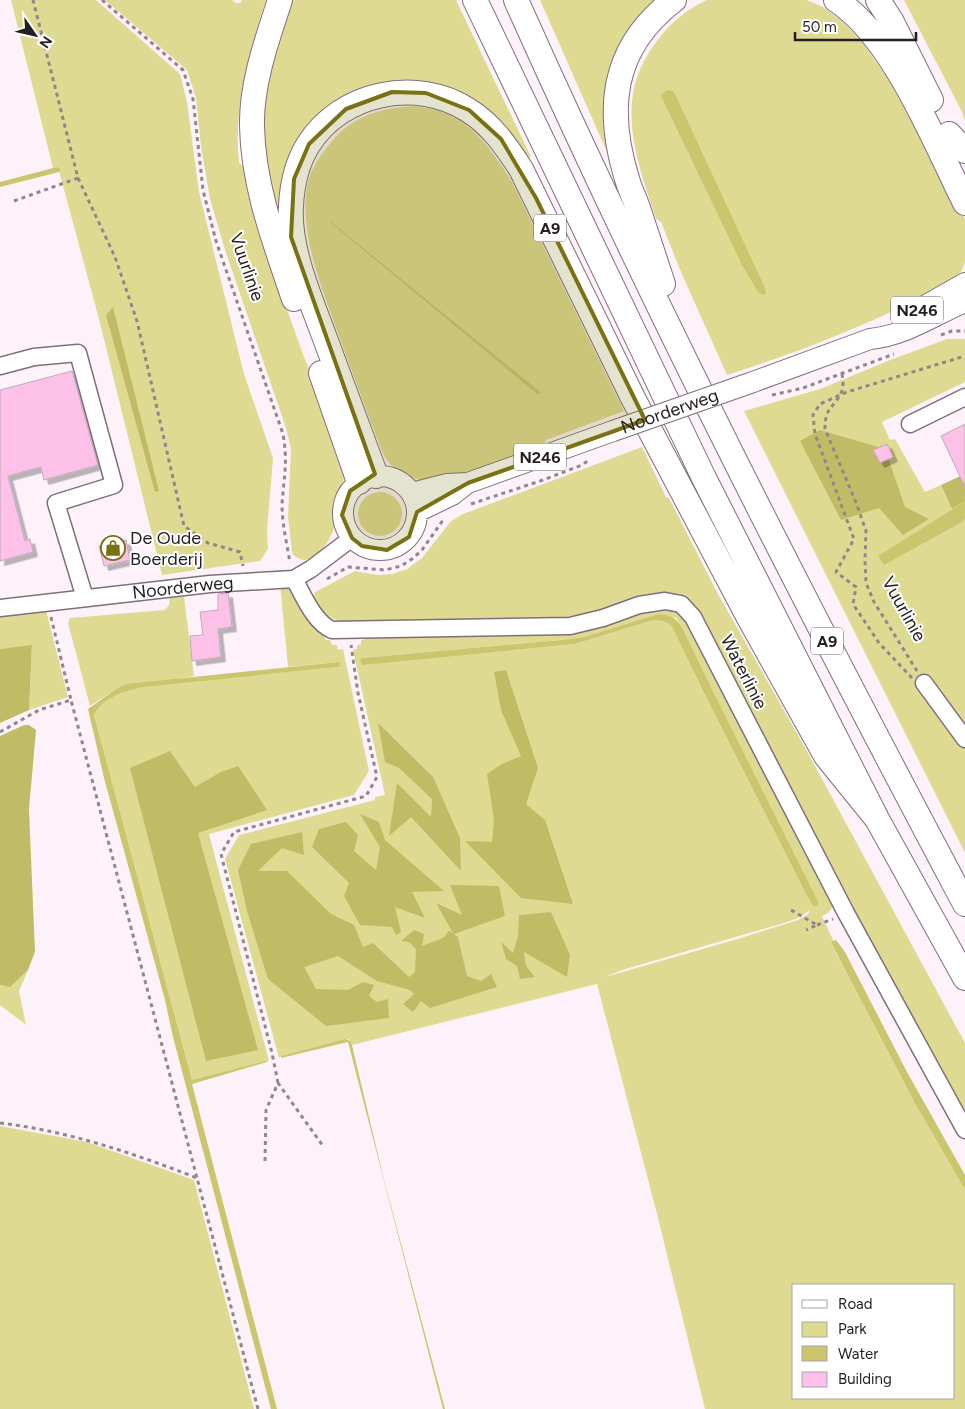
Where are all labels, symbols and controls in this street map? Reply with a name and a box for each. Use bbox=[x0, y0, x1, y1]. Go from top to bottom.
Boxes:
north arrow bbox=[10, 10, 60, 60]
scale bar bbox=[795, 10, 916, 42]
text: 50 m bbox=[802, 18, 837, 36]
text: N bbox=[35, 33, 55, 51]
road number: A9 bbox=[534, 214, 566, 242]
street label: Vuurlinie bbox=[225, 230, 269, 304]
road number: N246 bbox=[891, 296, 943, 324]
street label: Noorderweg bbox=[618, 384, 721, 438]
road number: N246 bbox=[514, 444, 566, 471]
place label: De Oude Boerderij bbox=[130, 527, 203, 570]
shop icon: De Oude Boerderij bbox=[100, 535, 126, 561]
street label: Noorderweg bbox=[131, 572, 234, 604]
street label: Vuurlinie bbox=[877, 573, 931, 645]
road number: A9 bbox=[811, 627, 843, 654]
street label: Waterlinie bbox=[716, 631, 772, 713]
legend bbox=[792, 1284, 955, 1399]
text: Road bbox=[838, 1295, 873, 1313]
text: Park bbox=[838, 1320, 867, 1338]
text: Water bbox=[838, 1345, 878, 1363]
text: Building bbox=[838, 1370, 892, 1388]

